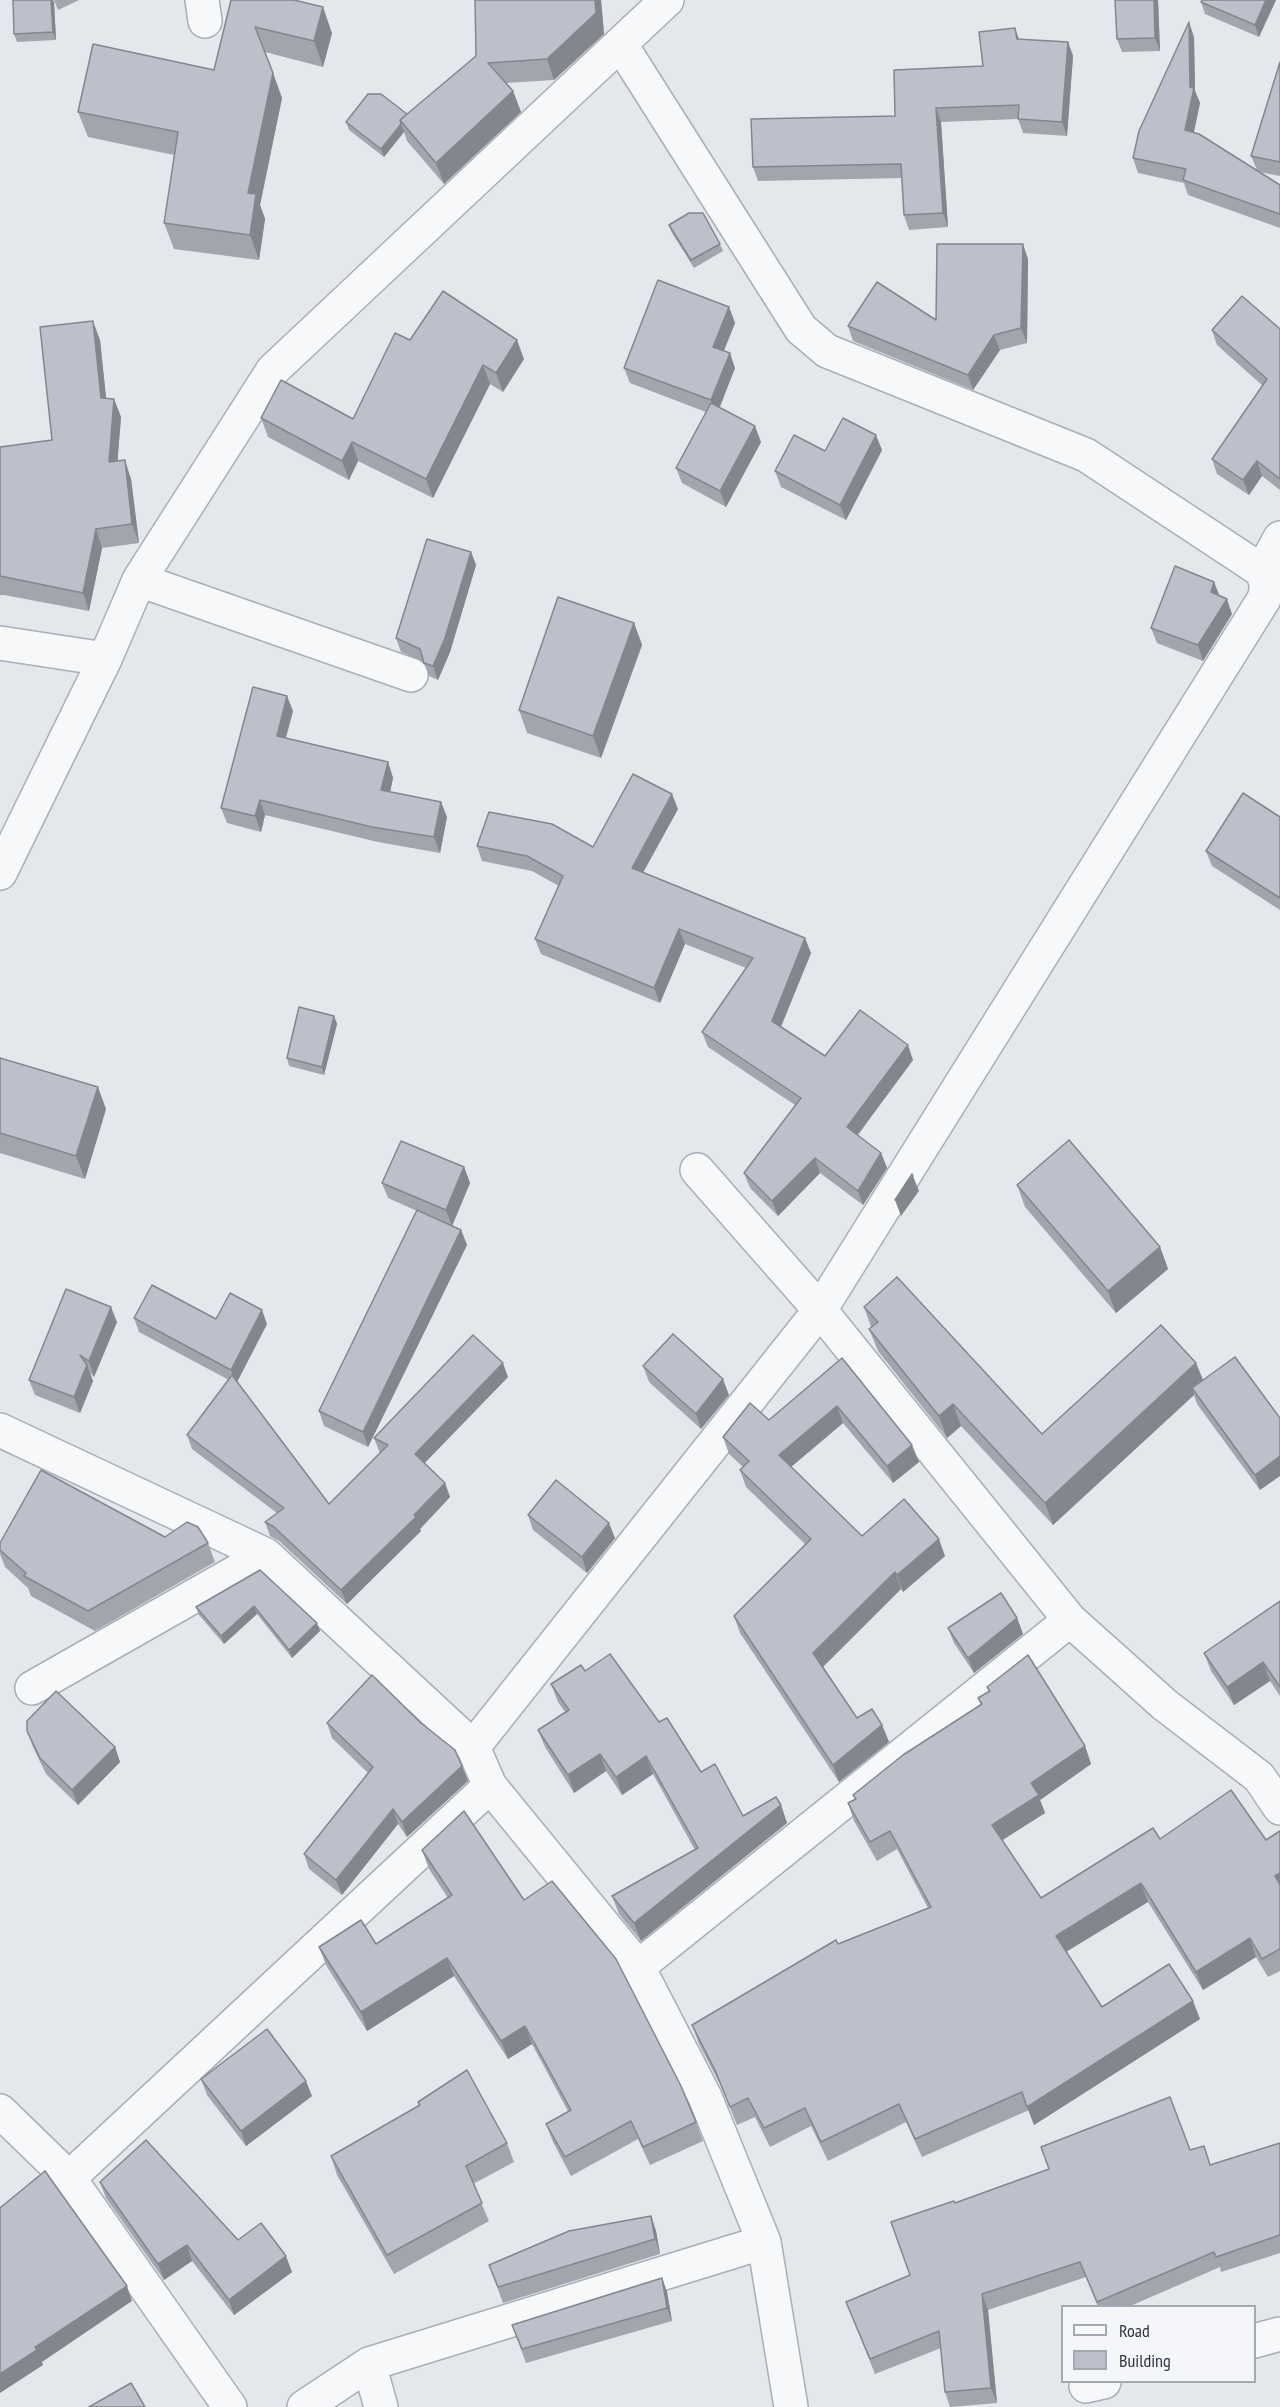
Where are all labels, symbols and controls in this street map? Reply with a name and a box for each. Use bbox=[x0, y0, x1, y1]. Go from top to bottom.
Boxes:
legend bbox=[1061, 2305, 1256, 2383]
text: Road bbox=[1119, 2319, 1150, 2342]
text: Building bbox=[1119, 2349, 1171, 2372]

